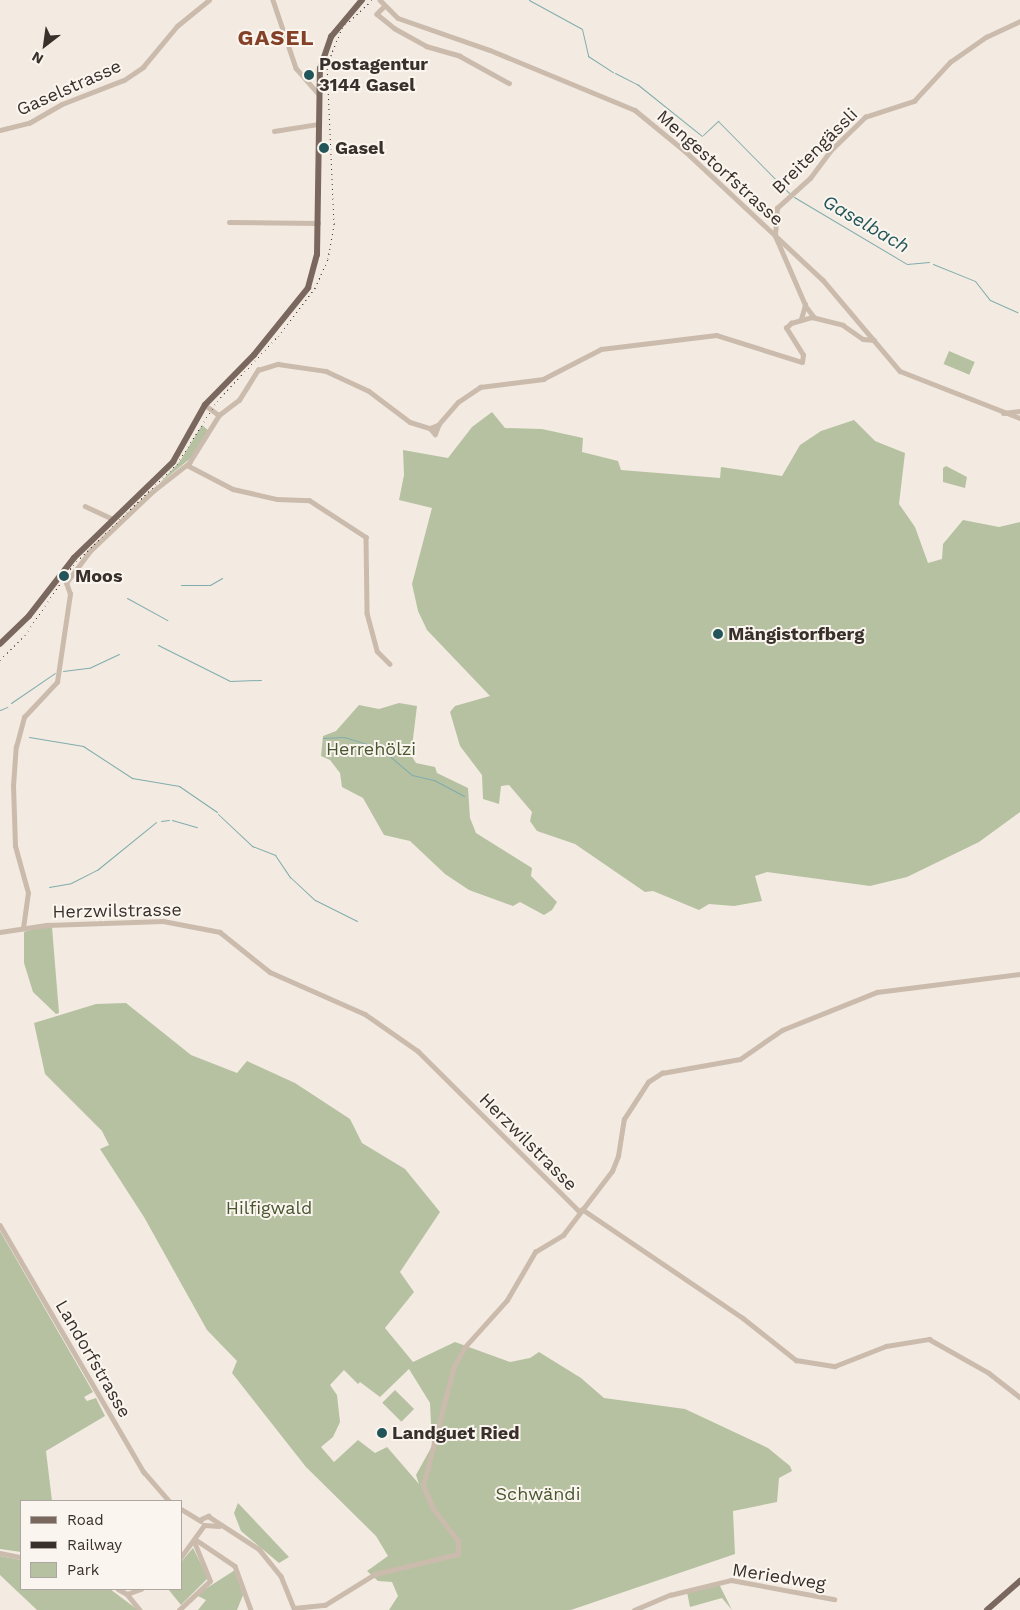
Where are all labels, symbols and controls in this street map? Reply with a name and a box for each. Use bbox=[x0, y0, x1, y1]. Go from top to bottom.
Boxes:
north arrow bbox=[20, 20, 70, 70]
district label: GASEL bbox=[237, 25, 315, 51]
text: N bbox=[29, 48, 46, 68]
place label: Postagentur 3144 Gasel bbox=[319, 54, 428, 96]
street label: Gaselstrasse bbox=[13, 55, 125, 121]
marker: Postagentur 3144 Gasel bbox=[303, 69, 315, 81]
street label: Breitengässli bbox=[768, 104, 862, 198]
street label: Mengestorfstrasse bbox=[652, 106, 788, 230]
place label: Gasel bbox=[335, 137, 384, 159]
marker: Gasel bbox=[317, 141, 331, 155]
water label: Gaselbach bbox=[819, 190, 913, 258]
place label: Moos bbox=[75, 565, 122, 587]
marker: Moos bbox=[57, 569, 71, 583]
place label: Mängistorfberg bbox=[728, 623, 864, 645]
marker: Mängistorfberg bbox=[712, 628, 724, 640]
park label: Herrehölzi bbox=[326, 738, 416, 760]
street label: Herzwilstrasse bbox=[52, 899, 182, 923]
street label: Herzwilstrasse bbox=[475, 1089, 581, 1195]
park label: Hilfigwald bbox=[226, 1197, 312, 1219]
street label: Landorfstrasse bbox=[51, 1296, 135, 1422]
place label: Landguet Ried bbox=[392, 1422, 520, 1444]
marker: Landguet Ried bbox=[376, 1427, 388, 1439]
park label: Schwändi bbox=[496, 1483, 580, 1505]
legend bbox=[20, 1500, 182, 1590]
text: Road bbox=[67, 1511, 104, 1529]
text: Railway bbox=[67, 1536, 122, 1554]
street label: Meriedweg bbox=[731, 1559, 827, 1595]
text: Park bbox=[67, 1561, 99, 1579]

